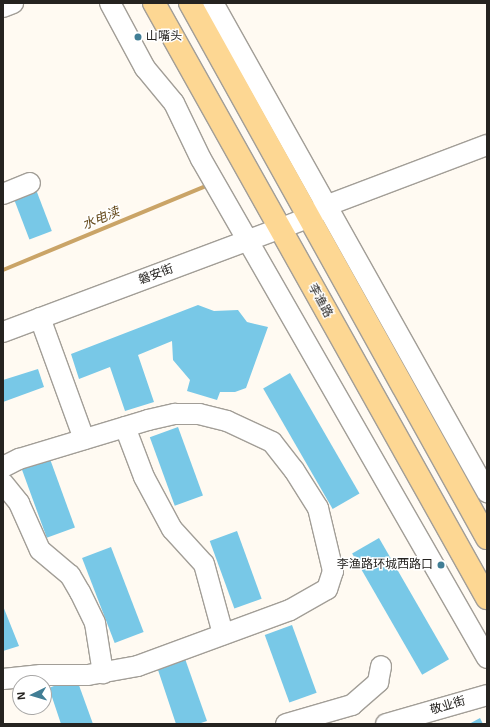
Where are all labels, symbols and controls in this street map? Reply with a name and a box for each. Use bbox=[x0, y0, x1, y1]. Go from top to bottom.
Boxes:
place label: 山嘴头 bbox=[146, 30, 182, 44]
marker: 山嘴头 bbox=[133, 32, 143, 42]
water label: 水电渎 bbox=[80, 204, 122, 234]
street label: 磐安街 bbox=[137, 262, 175, 288]
street label: 李渔路 bbox=[305, 282, 335, 320]
place label: 李渔路环城西路口 bbox=[337, 558, 433, 572]
marker: 李渔路环城西路口 bbox=[436, 560, 446, 570]
north arrow bbox=[12, 675, 52, 715]
text: N bbox=[15, 691, 27, 700]
street label: 敬业街 bbox=[429, 694, 467, 718]

